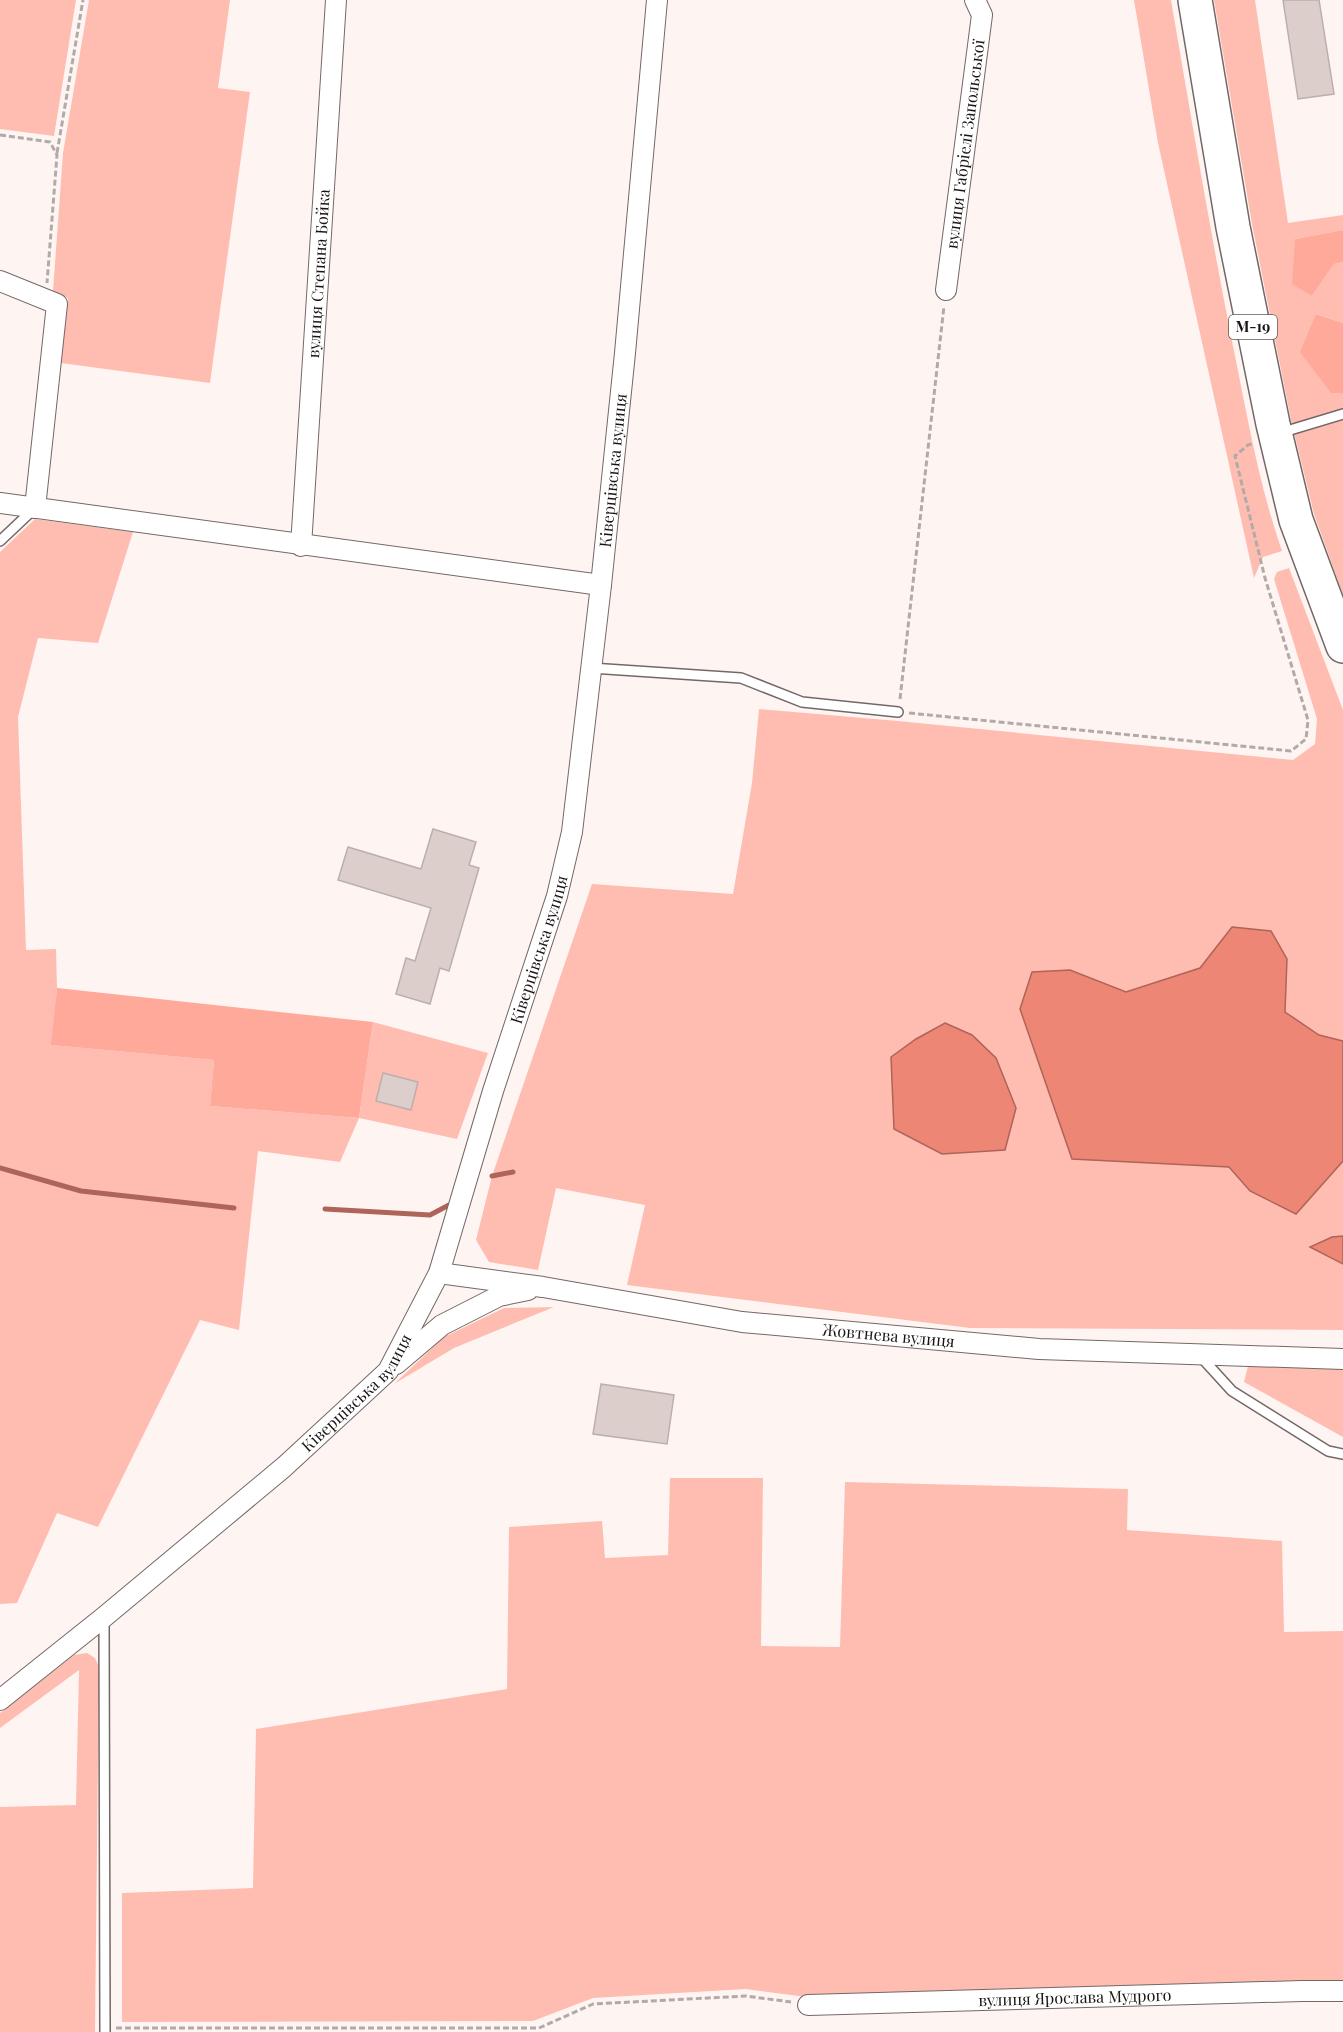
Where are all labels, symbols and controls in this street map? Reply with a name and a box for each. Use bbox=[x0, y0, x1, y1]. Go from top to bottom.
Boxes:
street label: вулиця Габріелі Запольської bbox=[940, 38, 989, 250]
street label: вулиця Степана Бойка bbox=[302, 188, 334, 359]
road number: М-19 bbox=[1229, 315, 1277, 339]
street label: Ківерцівська вулиця bbox=[594, 392, 631, 548]
street label: Ківерцівська вулиця bbox=[505, 873, 572, 1026]
street label: Жовтнева вулиця bbox=[821, 1318, 956, 1351]
street label: Ківерцівська вулиця bbox=[297, 1330, 416, 1456]
street label: вулиця Ярослава Мудрого bbox=[978, 1984, 1172, 2010]

